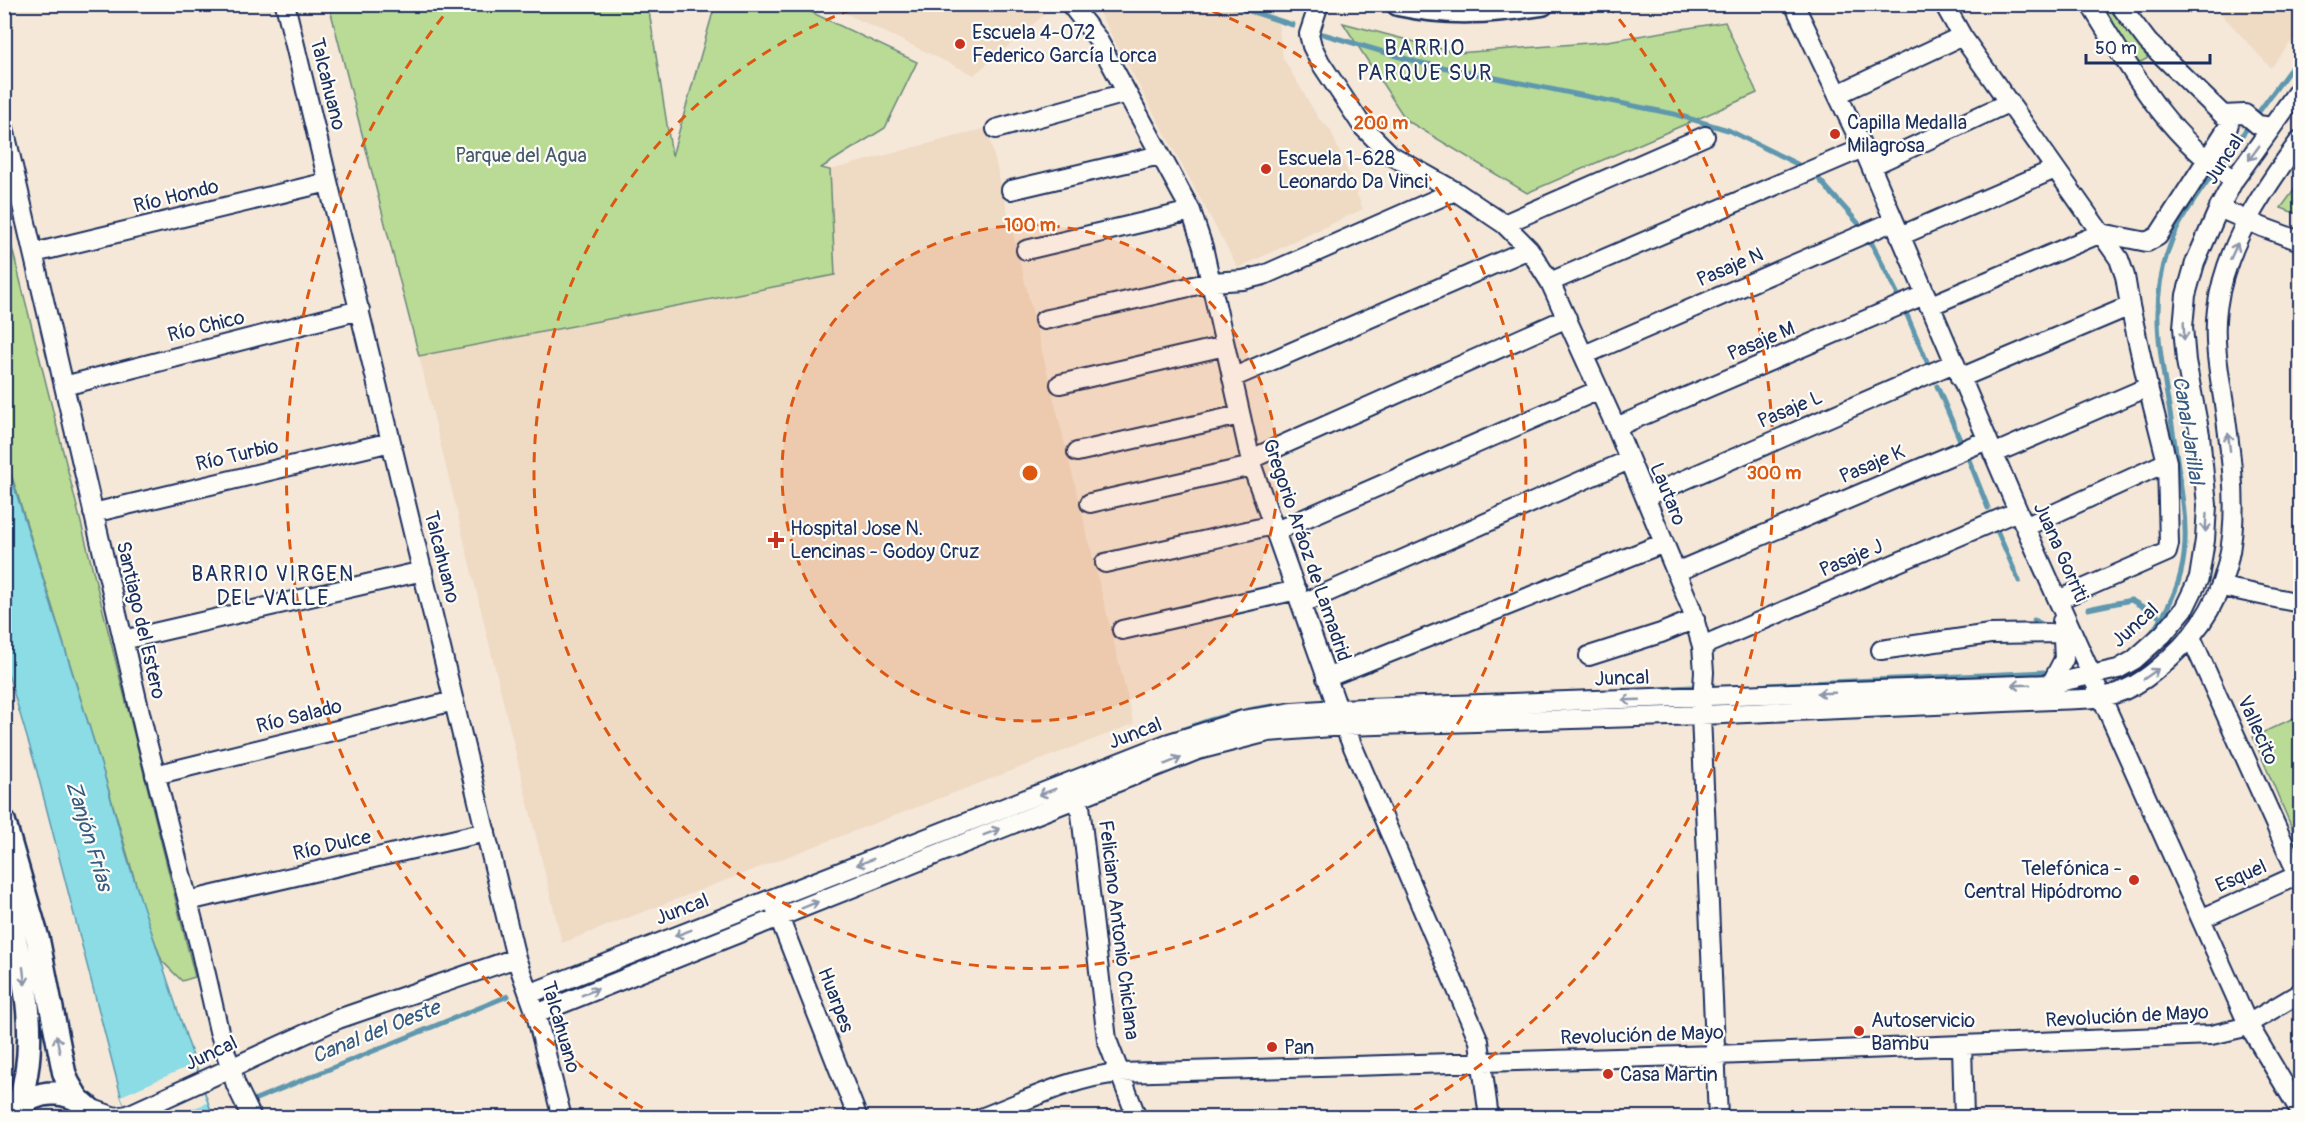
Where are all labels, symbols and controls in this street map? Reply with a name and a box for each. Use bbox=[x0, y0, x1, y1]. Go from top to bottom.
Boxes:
place label: Escuela 4-072 Federico García Lorca bbox=[972, 20, 1157, 68]
scale bar bbox=[2086, 27, 2210, 65]
district label: BARRIO PARQUE SUR bbox=[1357, 34, 1493, 87]
street label: Talcahuano bbox=[304, 35, 352, 133]
marker: Escuela 4-072 Federico García Lorca bbox=[953, 37, 967, 51]
text: 50 m bbox=[2095, 37, 2137, 60]
place label: Capilla Medalla Milagrosa bbox=[1847, 110, 1967, 158]
text: 200 m bbox=[1354, 112, 1408, 135]
marker: Capilla Medalla Milagrosa bbox=[1828, 127, 1842, 141]
street label: Juncal bbox=[2198, 129, 2250, 189]
park label: Parque del Agua bbox=[455, 143, 587, 168]
one-way arrow bbox=[2248, 144, 2260, 160]
place label: Escuela 1-628 Leonardo Da Vinci bbox=[1278, 146, 1428, 194]
marker: Escuela 1-628 Leonardo Da Vinci bbox=[1259, 162, 1273, 176]
street label: Río Hondo bbox=[131, 173, 221, 219]
text: 100 m bbox=[1004, 214, 1056, 237]
street label: Pasaje N bbox=[1693, 242, 1767, 292]
one-way arrow bbox=[2229, 242, 2240, 260]
street label: Río Chico bbox=[165, 304, 247, 348]
street label: Pasaje M bbox=[1723, 316, 1799, 366]
one-way arrow bbox=[2178, 320, 2189, 340]
water label: Canal Jarillal bbox=[2166, 374, 2210, 488]
street label: Pasaje L bbox=[1754, 384, 1826, 434]
street label: Río Turbio bbox=[193, 433, 281, 477]
one-way arrow bbox=[2223, 433, 2234, 452]
street label: Gregorio Aráoz de Lamadrid bbox=[1257, 436, 1357, 664]
street label: Pasaje K bbox=[1836, 439, 1908, 489]
street label: Lautaro bbox=[1644, 459, 1692, 529]
text: 300 m bbox=[1747, 462, 1801, 485]
centre of rings bbox=[1020, 463, 1040, 483]
street label: Juana Gorriti bbox=[2028, 498, 2094, 606]
street label: Talcahuano bbox=[418, 508, 466, 606]
one-way arrow bbox=[2201, 512, 2212, 532]
place label: Hospital Jose N. Lencinas - Godoy Cruz bbox=[790, 516, 979, 564]
marker: Hospital Jose N. Lencinas - Godoy Cruz bbox=[767, 531, 785, 549]
street label: Pasaje J bbox=[1816, 534, 1886, 582]
street label: Santiago del Estero bbox=[111, 539, 171, 702]
district label: BARRIO VIRGEN DEL VALLE bbox=[191, 561, 355, 612]
street label: Juncal bbox=[2106, 597, 2164, 653]
street label: Juncal bbox=[1594, 665, 1650, 691]
one-way arrow bbox=[2142, 668, 2158, 680]
one-way arrow bbox=[2011, 680, 2031, 691]
one-way arrow bbox=[1817, 687, 1837, 698]
street label: Vallecito bbox=[2232, 691, 2284, 769]
street label: Río Salado bbox=[254, 693, 345, 739]
one-way arrow bbox=[1622, 694, 1642, 705]
street label: Juncal bbox=[1105, 711, 1165, 755]
one-way arrow bbox=[1163, 755, 1182, 766]
water label: Zanjón Frías bbox=[60, 778, 119, 897]
one-way arrow bbox=[1038, 787, 1057, 798]
street label: Feliciano Antonio Chiclana bbox=[1093, 819, 1145, 1041]
street label: Río Dulce bbox=[291, 824, 374, 866]
one-way arrow bbox=[982, 826, 1000, 837]
street label: Esquel bbox=[2212, 854, 2270, 898]
place label: Telefónica - Central Hipódromo bbox=[1964, 856, 2122, 904]
one-way arrow bbox=[856, 857, 875, 868]
marker: Telefónica - Central Hipódromo bbox=[2127, 873, 2141, 887]
street label: Juncal bbox=[652, 887, 712, 931]
one-way arrow bbox=[801, 898, 819, 909]
one-way arrow bbox=[675, 928, 693, 939]
street label: Huarpes bbox=[812, 964, 860, 1036]
one-way arrow bbox=[19, 965, 30, 985]
street label: Talcahuano bbox=[536, 978, 586, 1076]
one-way arrow bbox=[580, 986, 599, 997]
water label: Canal del Oeste bbox=[308, 993, 446, 1070]
street label: Revolución de Mayo bbox=[2045, 999, 2210, 1033]
place label: Autoservicio Bambu bbox=[1871, 1008, 1975, 1056]
street label: Revolución de Mayo bbox=[1560, 1020, 1724, 1050]
marker: Autoservicio Bambu bbox=[1852, 1024, 1866, 1038]
street label: Juncal bbox=[181, 1030, 241, 1076]
one-way arrow bbox=[52, 1035, 63, 1054]
place label: Pan bbox=[1284, 1035, 1314, 1060]
marker: Pan bbox=[1265, 1040, 1279, 1054]
place label: Casa Martin bbox=[1620, 1062, 1718, 1087]
marker: Casa Martin bbox=[1601, 1067, 1615, 1081]

